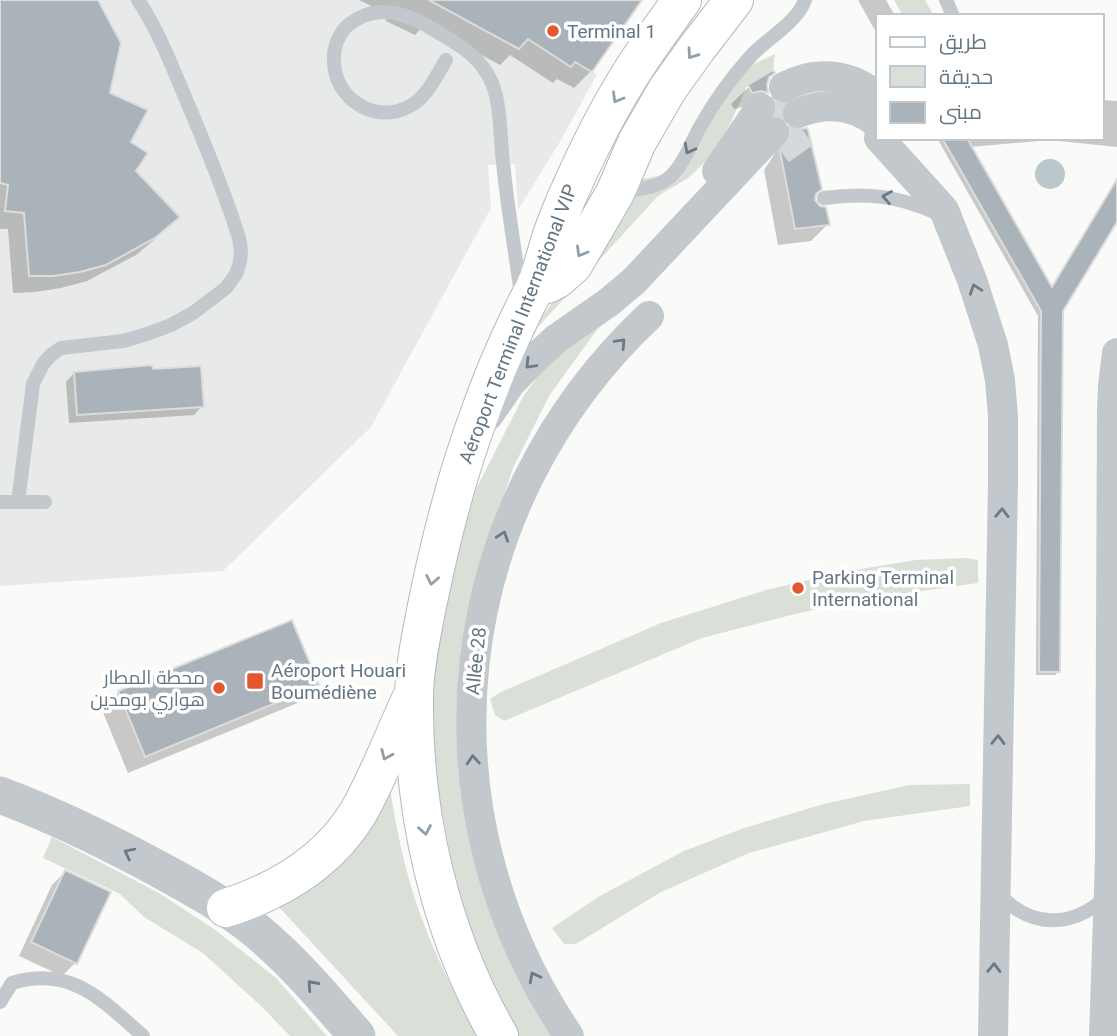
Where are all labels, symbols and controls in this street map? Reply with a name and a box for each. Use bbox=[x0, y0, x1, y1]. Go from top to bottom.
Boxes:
legend bbox=[876, 14, 1103, 140]
place label: Terminal 1 bbox=[567, 20, 656, 43]
marker: Terminal 1 bbox=[545, 23, 561, 39]
text: طريق bbox=[939, 30, 987, 55]
one-way arrow bbox=[688, 46, 700, 59]
text: حديقة bbox=[939, 65, 993, 89]
one-way arrow bbox=[612, 90, 625, 103]
text: مبنى bbox=[939, 100, 982, 125]
one-way arrow bbox=[683, 141, 697, 154]
street label: Aéroport Terminal International VIP bbox=[454, 181, 582, 467]
one-way arrow bbox=[881, 190, 893, 205]
one-way arrow bbox=[576, 244, 589, 257]
one-way arrow bbox=[969, 283, 983, 295]
one-way arrow bbox=[612, 338, 625, 351]
one-way arrow bbox=[525, 356, 538, 369]
one-way arrow bbox=[994, 507, 1010, 518]
one-way arrow bbox=[495, 531, 509, 543]
place label: Parking Terminal International bbox=[812, 566, 954, 611]
one-way arrow bbox=[426, 574, 441, 586]
marker: Parking Terminal International bbox=[790, 580, 806, 596]
street label: Allée 28 bbox=[461, 626, 491, 696]
place label: Aéroport Houari Boumédiène bbox=[271, 659, 406, 704]
place label: محطة المطار هواري بومدين bbox=[90, 666, 205, 714]
marker: Aéroport Houari Boumédiène bbox=[245, 671, 265, 691]
marker: محطة المطار هواري بومدين bbox=[211, 680, 227, 696]
one-way arrow bbox=[990, 735, 1006, 745]
one-way arrow bbox=[380, 748, 394, 760]
one-way arrow bbox=[466, 754, 481, 765]
one-way arrow bbox=[417, 824, 432, 835]
one-way arrow bbox=[124, 848, 136, 862]
one-way arrow bbox=[986, 962, 1002, 973]
one-way arrow bbox=[529, 972, 542, 985]
one-way arrow bbox=[308, 980, 321, 993]

